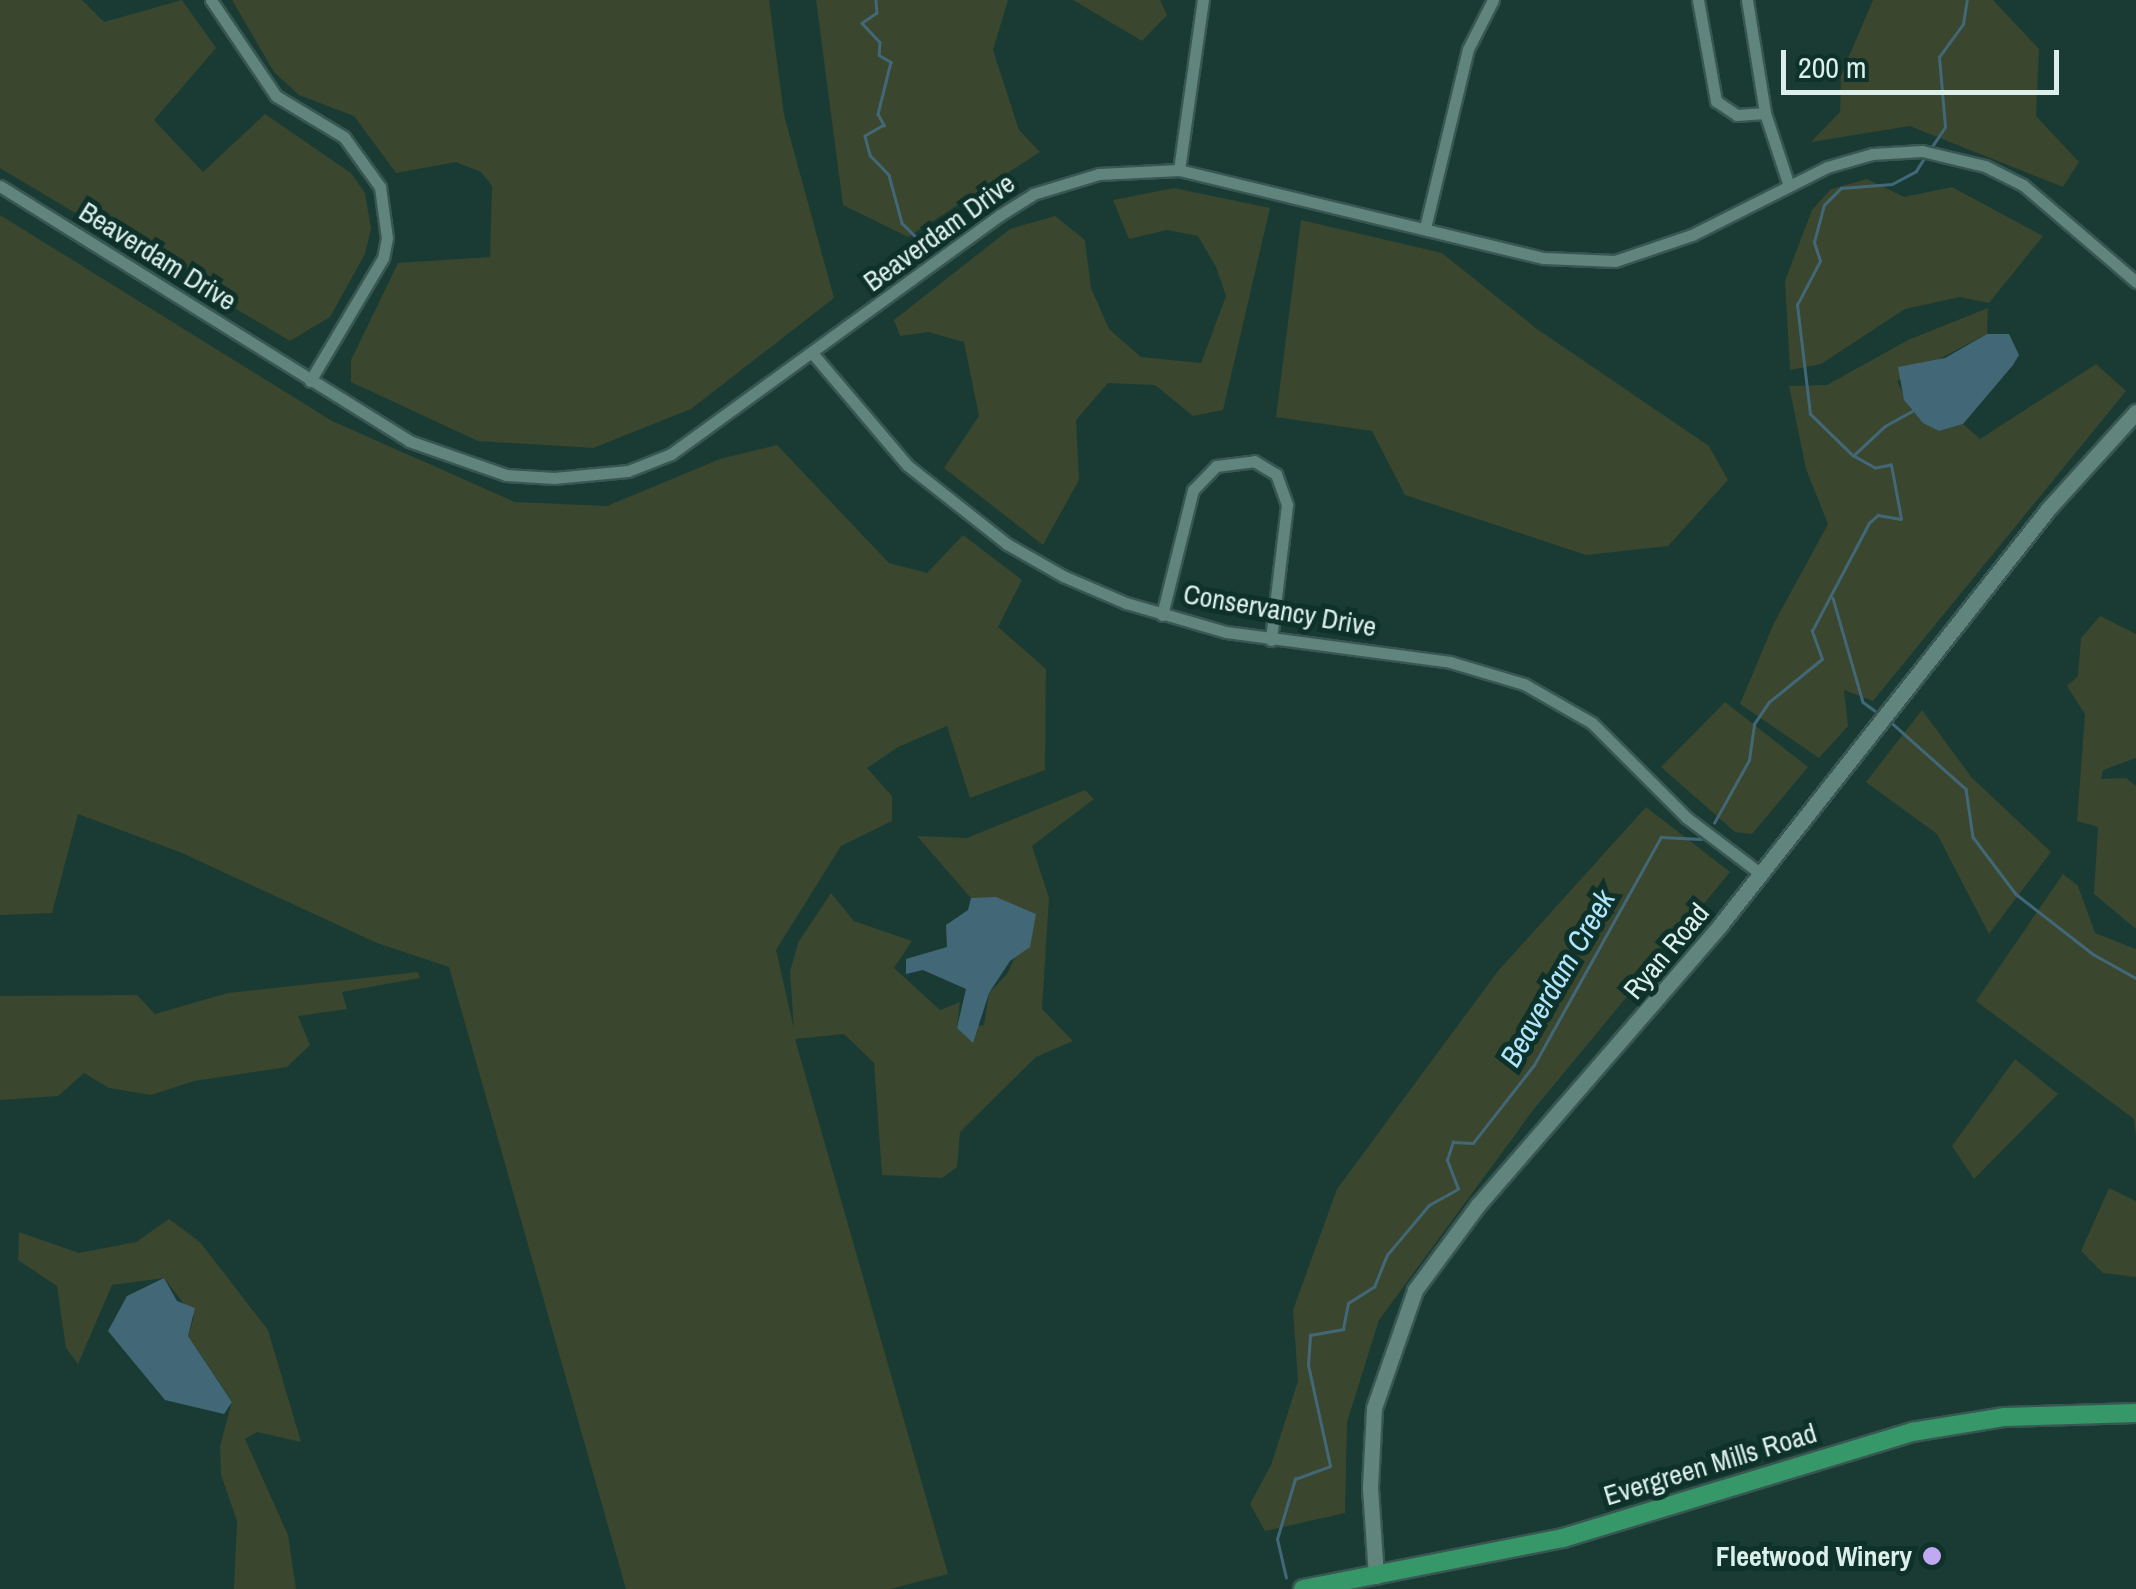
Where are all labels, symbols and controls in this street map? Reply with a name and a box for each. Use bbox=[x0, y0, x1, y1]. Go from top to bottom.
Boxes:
scale bar bbox=[1786, 30, 2064, 92]
text: 200 m bbox=[1798, 47, 1866, 87]
street label: Beaverdam Drive bbox=[857, 166, 1021, 298]
street label: Beaverdam Drive bbox=[73, 194, 243, 318]
street label: Conservancy Drive bbox=[1181, 577, 1379, 643]
water label: Beaverdam Creek bbox=[1492, 883, 1622, 1073]
street label: Ryan Road bbox=[1616, 896, 1716, 1006]
street label: Evergreen Mills Road bbox=[1600, 1416, 1820, 1512]
place label: Fleetwood Winery bbox=[1716, 1539, 1912, 1573]
marker: Fleetwood Winery bbox=[1921, 1545, 1943, 1567]

